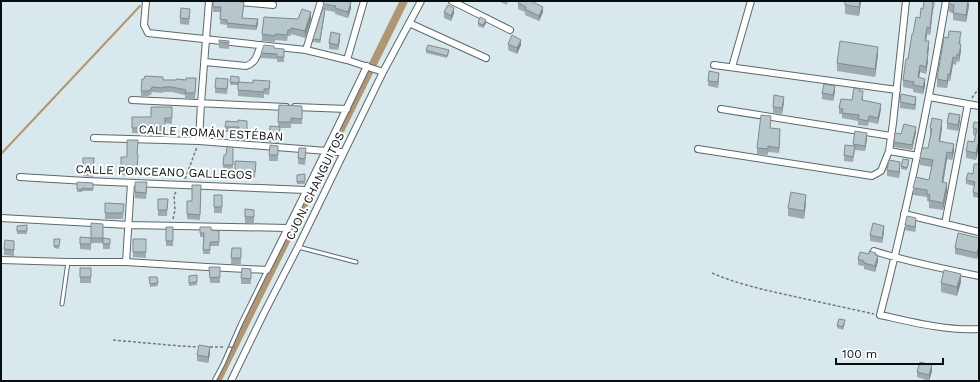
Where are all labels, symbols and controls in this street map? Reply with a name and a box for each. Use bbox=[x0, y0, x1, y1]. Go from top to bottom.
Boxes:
street label: CALLE ROMÁN ESTÉBAN bbox=[138, 122, 284, 144]
street label: CJON. CHANGUITOS bbox=[283, 130, 347, 242]
street label: CALLE PONCEANO GALLEGOS bbox=[75, 162, 253, 182]
scale bar bbox=[836, 340, 943, 366]
text: 100 m bbox=[842, 347, 877, 361]

